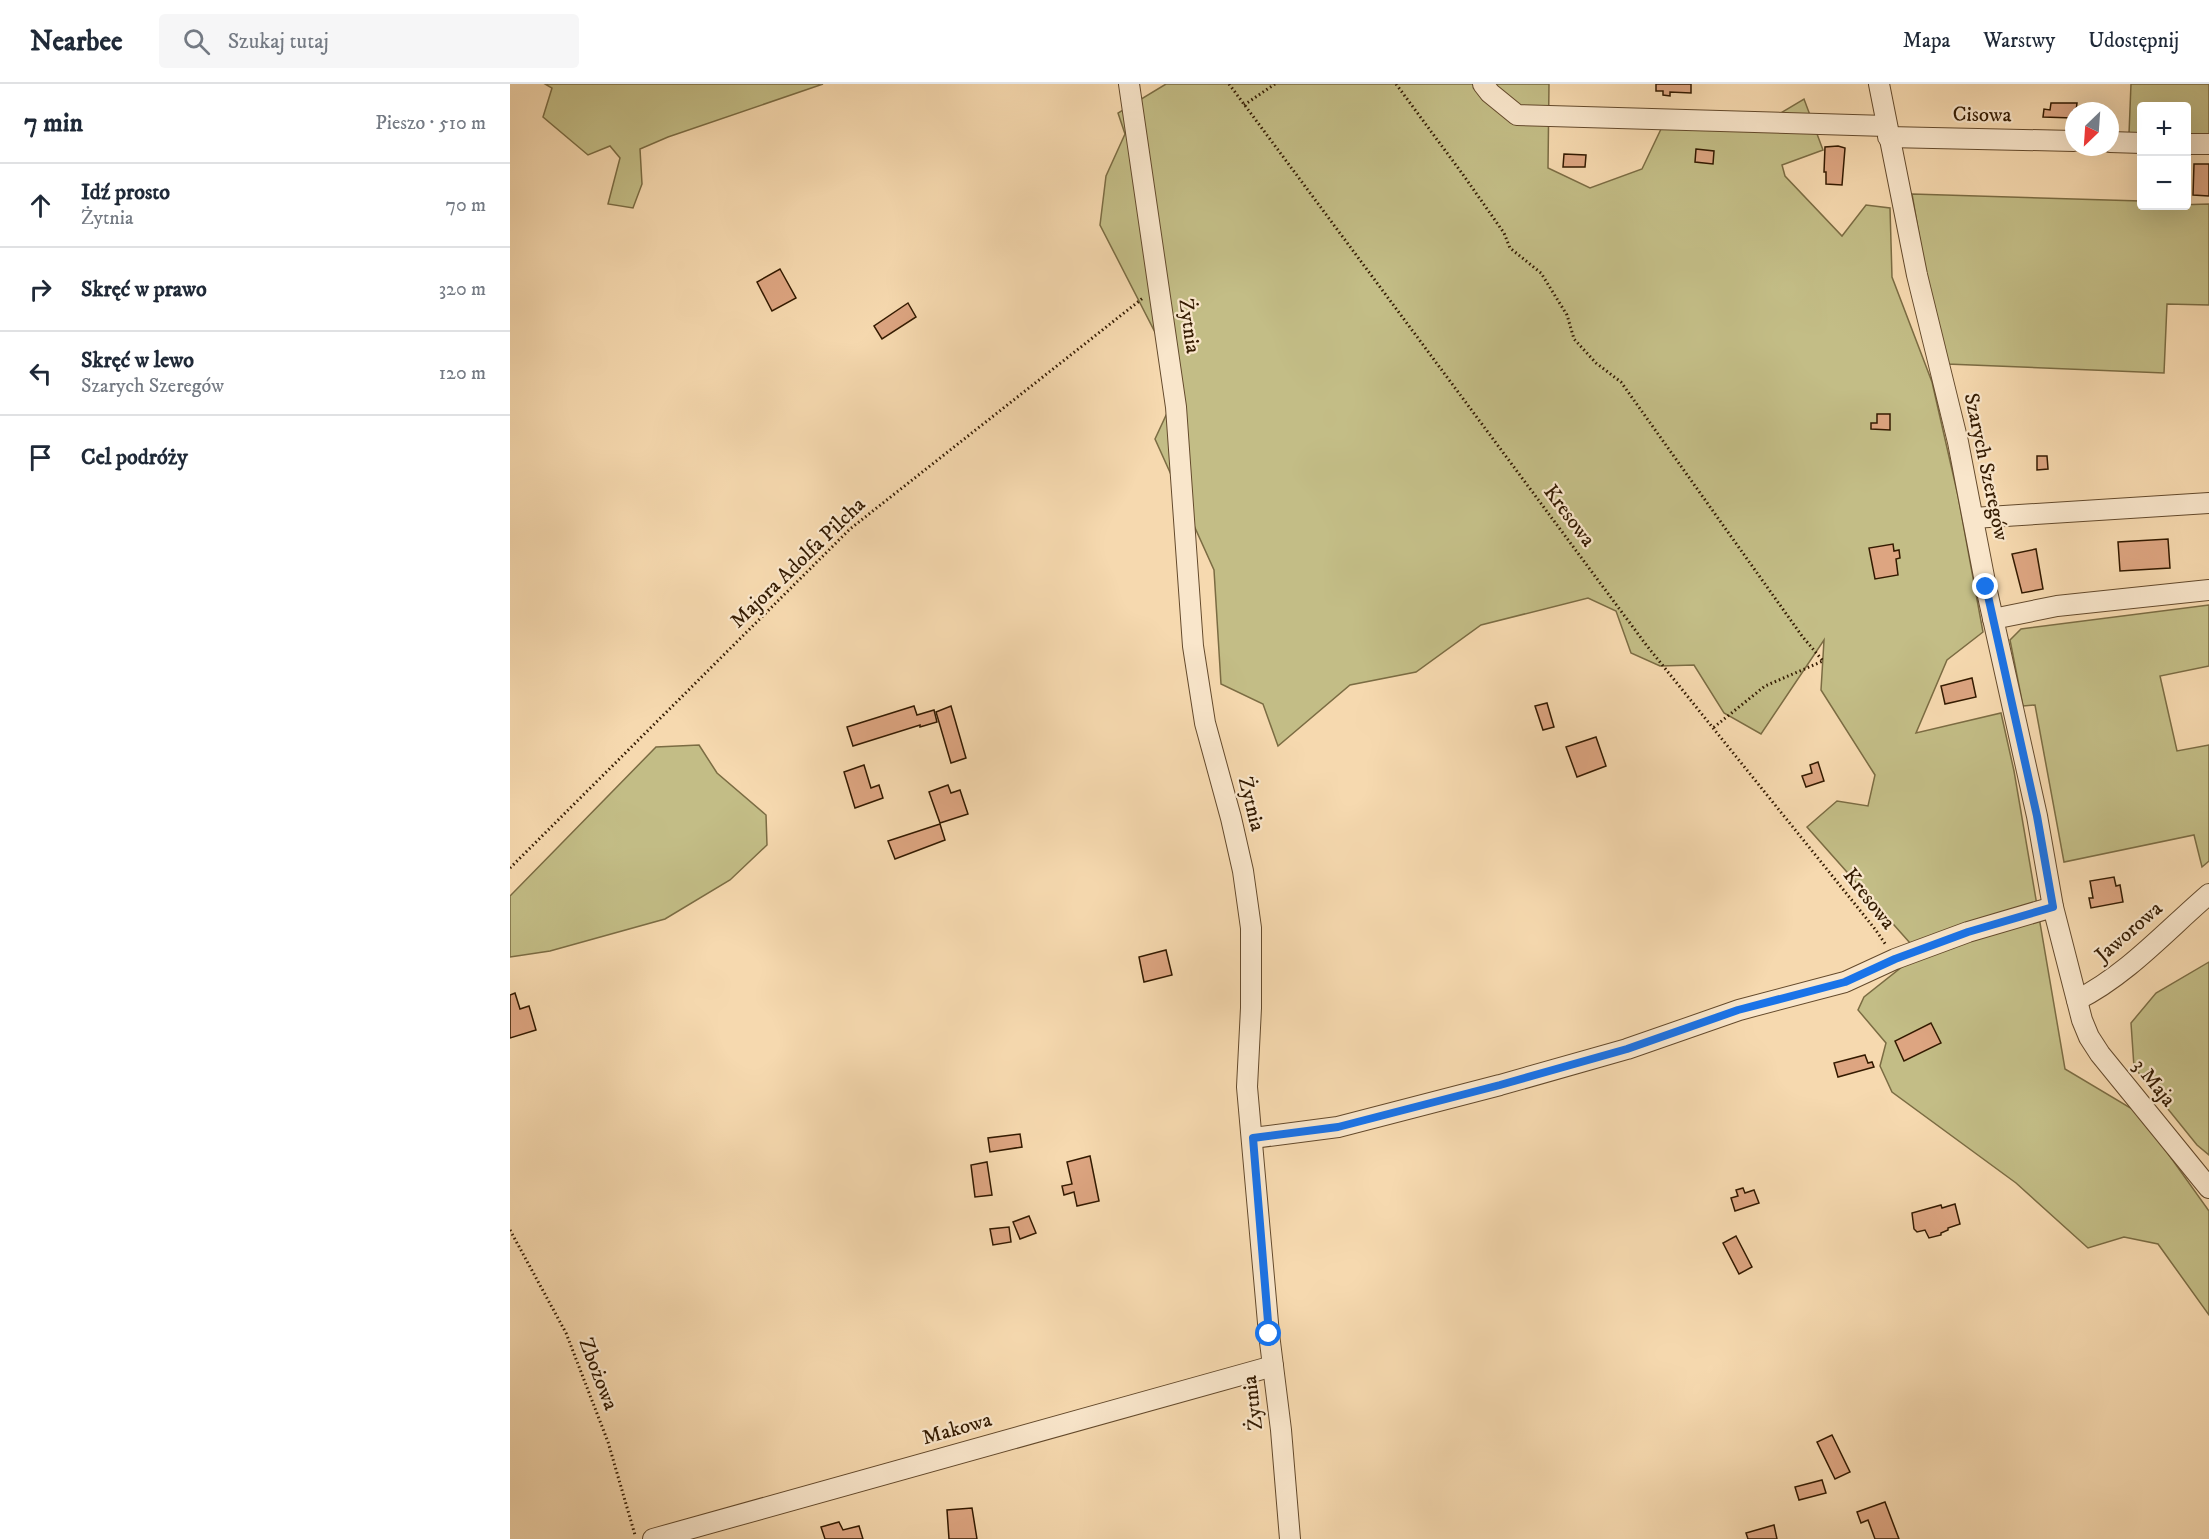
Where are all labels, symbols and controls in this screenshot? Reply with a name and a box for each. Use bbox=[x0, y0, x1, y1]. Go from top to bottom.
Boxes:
search box bbox=[159, 14, 579, 68]
text: Nearbee bbox=[30, 24, 123, 59]
icon: search bbox=[180, 25, 213, 58]
text: Szukaj tutaj bbox=[228, 28, 329, 55]
text: Mapa bbox=[1903, 28, 1950, 54]
text: Warstwy bbox=[1983, 28, 2055, 54]
text: Udostępnij bbox=[2088, 28, 2179, 54]
street label: Cisowa bbox=[1952, 101, 2012, 129]
north arrow bbox=[2065, 102, 2119, 156]
map controls bbox=[2137, 102, 2191, 210]
button: + bbox=[2137, 102, 2191, 156]
text: 7 min bbox=[24, 107, 83, 140]
text: Pieszo · 510 m bbox=[375, 111, 486, 136]
button: − bbox=[2137, 156, 2191, 210]
text: Idź prosto bbox=[81, 179, 170, 206]
icon: ahead bbox=[24, 189, 57, 222]
text: 70 m bbox=[445, 193, 486, 218]
text: Żytnia bbox=[81, 206, 133, 231]
icon: right bbox=[24, 273, 57, 306]
text: Skręć w prawo bbox=[81, 276, 207, 303]
text: 320 m bbox=[439, 277, 486, 302]
street label: Żytnia bbox=[1172, 297, 1207, 355]
text: Skręć w lewo bbox=[81, 347, 194, 374]
icon: left bbox=[24, 357, 57, 390]
text: 120 m bbox=[439, 361, 486, 386]
text: Szarych Szeregów bbox=[81, 374, 224, 399]
street label: Szarych Szeregów bbox=[1958, 391, 2014, 544]
icon: arrive bbox=[24, 441, 57, 474]
text: Cel podróży bbox=[81, 444, 188, 471]
street label: Kresowa bbox=[1537, 480, 1601, 552]
street label: Majora Adolfa Pilcha bbox=[725, 492, 871, 634]
route end bbox=[1972, 573, 1998, 599]
street label: Żytnia bbox=[1232, 774, 1271, 834]
street label: Kresowa bbox=[1837, 863, 1901, 935]
street label: Jaworowa bbox=[2089, 896, 2168, 970]
street label: 3 Maja bbox=[2127, 1054, 2181, 1112]
route start bbox=[1255, 1320, 1281, 1346]
street label: Zbożowa bbox=[572, 1334, 624, 1414]
street label: Żytnia bbox=[1236, 1374, 1269, 1432]
street label: Makowa bbox=[919, 1407, 995, 1451]

